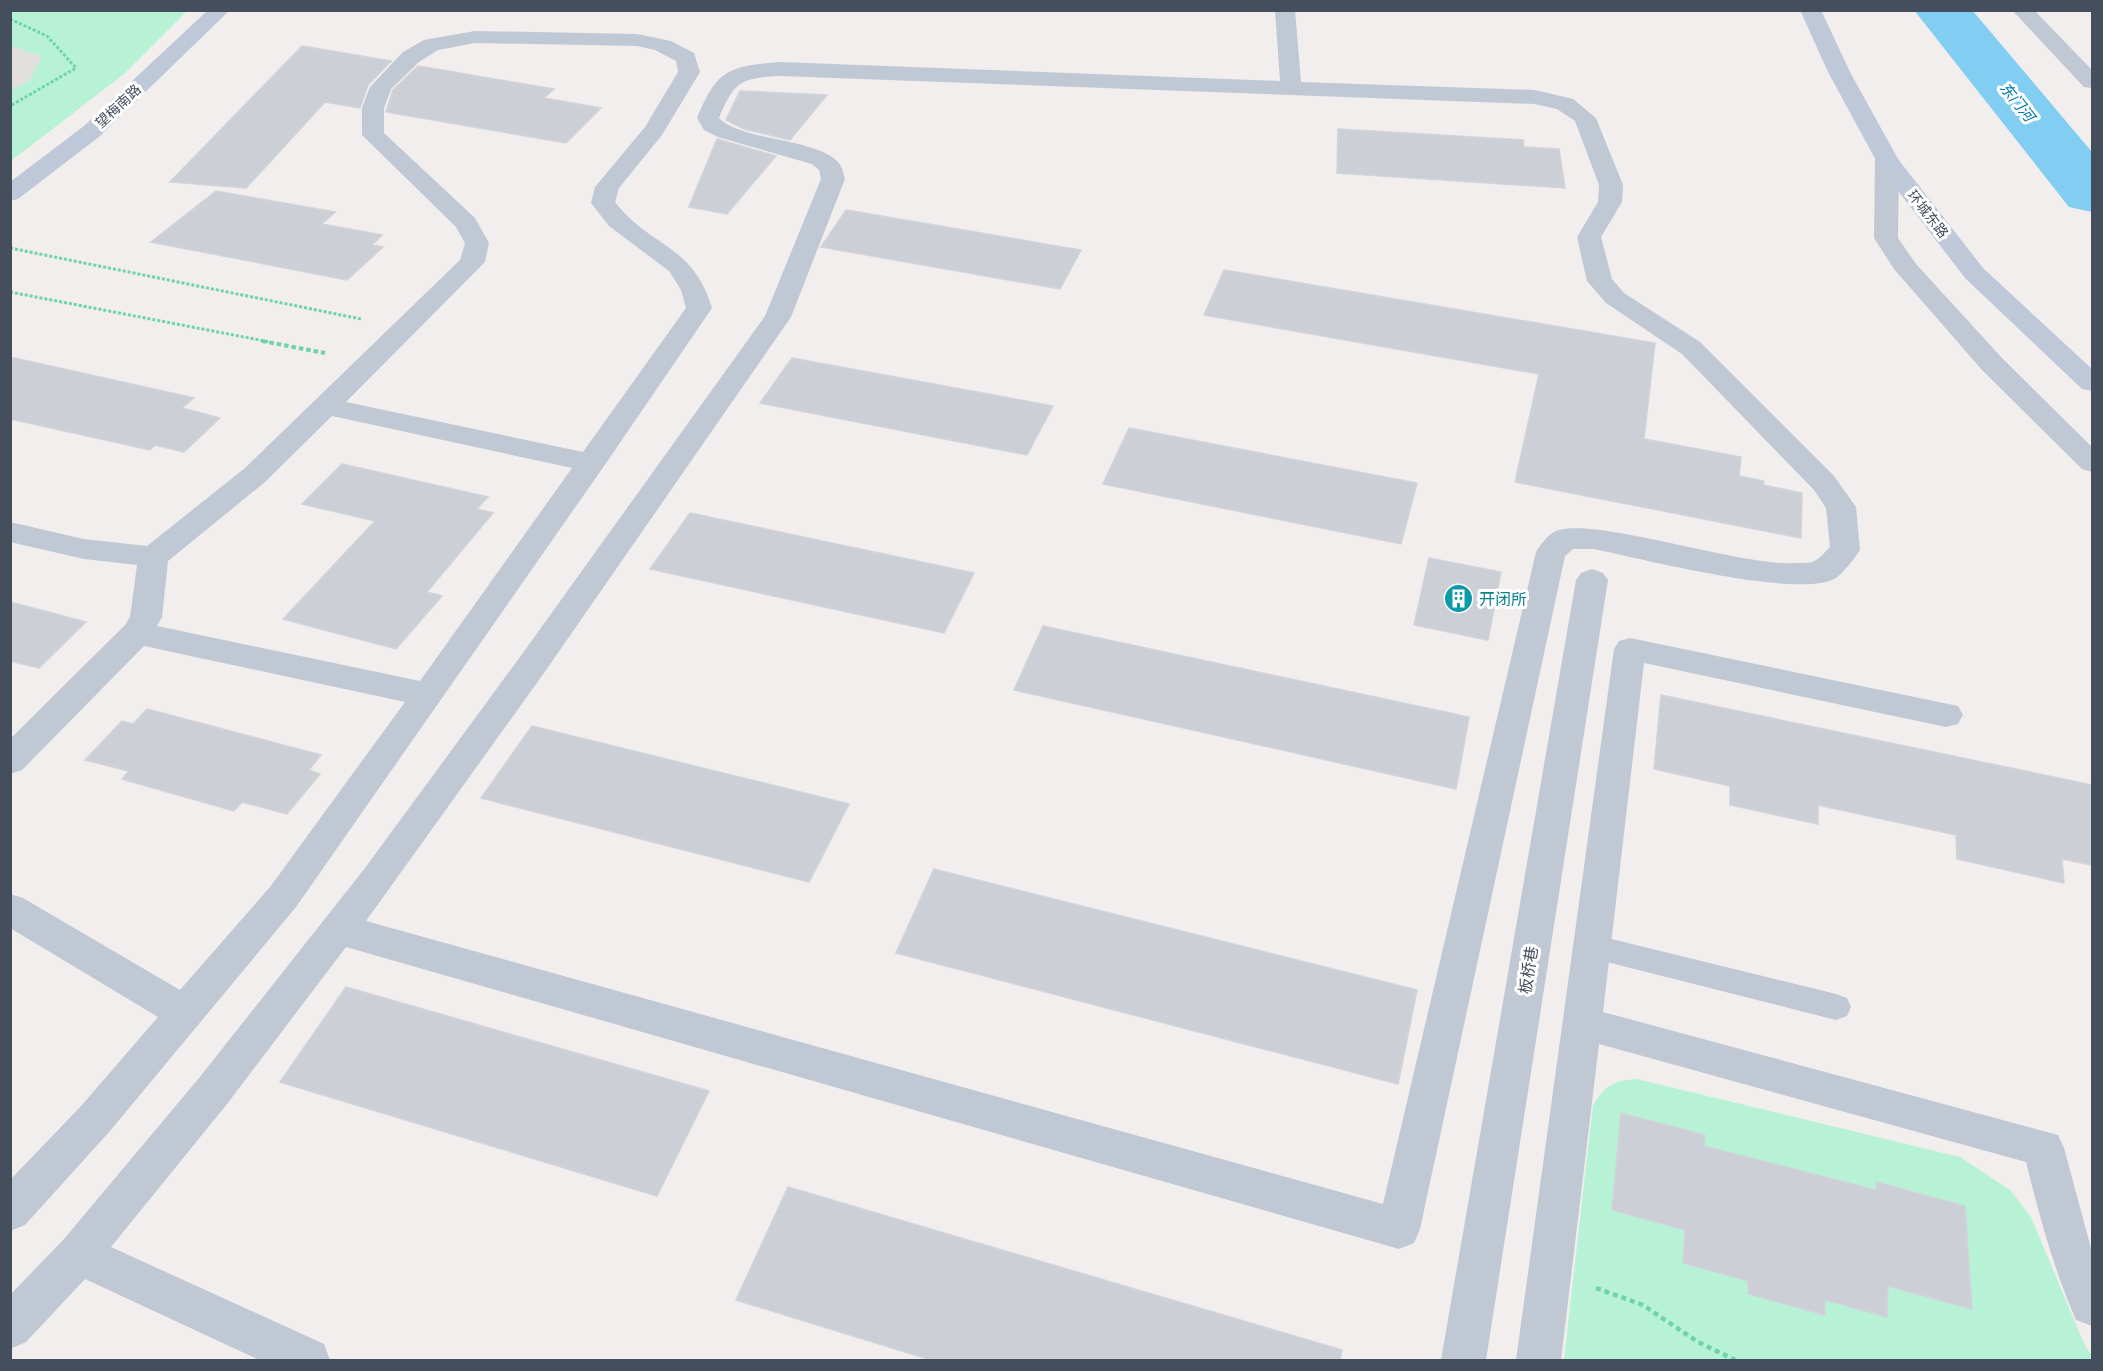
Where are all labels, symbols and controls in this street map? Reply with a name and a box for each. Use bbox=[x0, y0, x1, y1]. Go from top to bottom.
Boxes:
water label: 东门河 bbox=[1995, 78, 2041, 128]
street label: 望梅南路 bbox=[91, 80, 145, 132]
street label: 环城东路 bbox=[1903, 186, 1952, 242]
building icon: 开闭所 bbox=[1442, 583, 1474, 615]
place label: 开闭所 bbox=[1479, 589, 1527, 611]
street label: 板桥巷 bbox=[1514, 945, 1544, 996]

